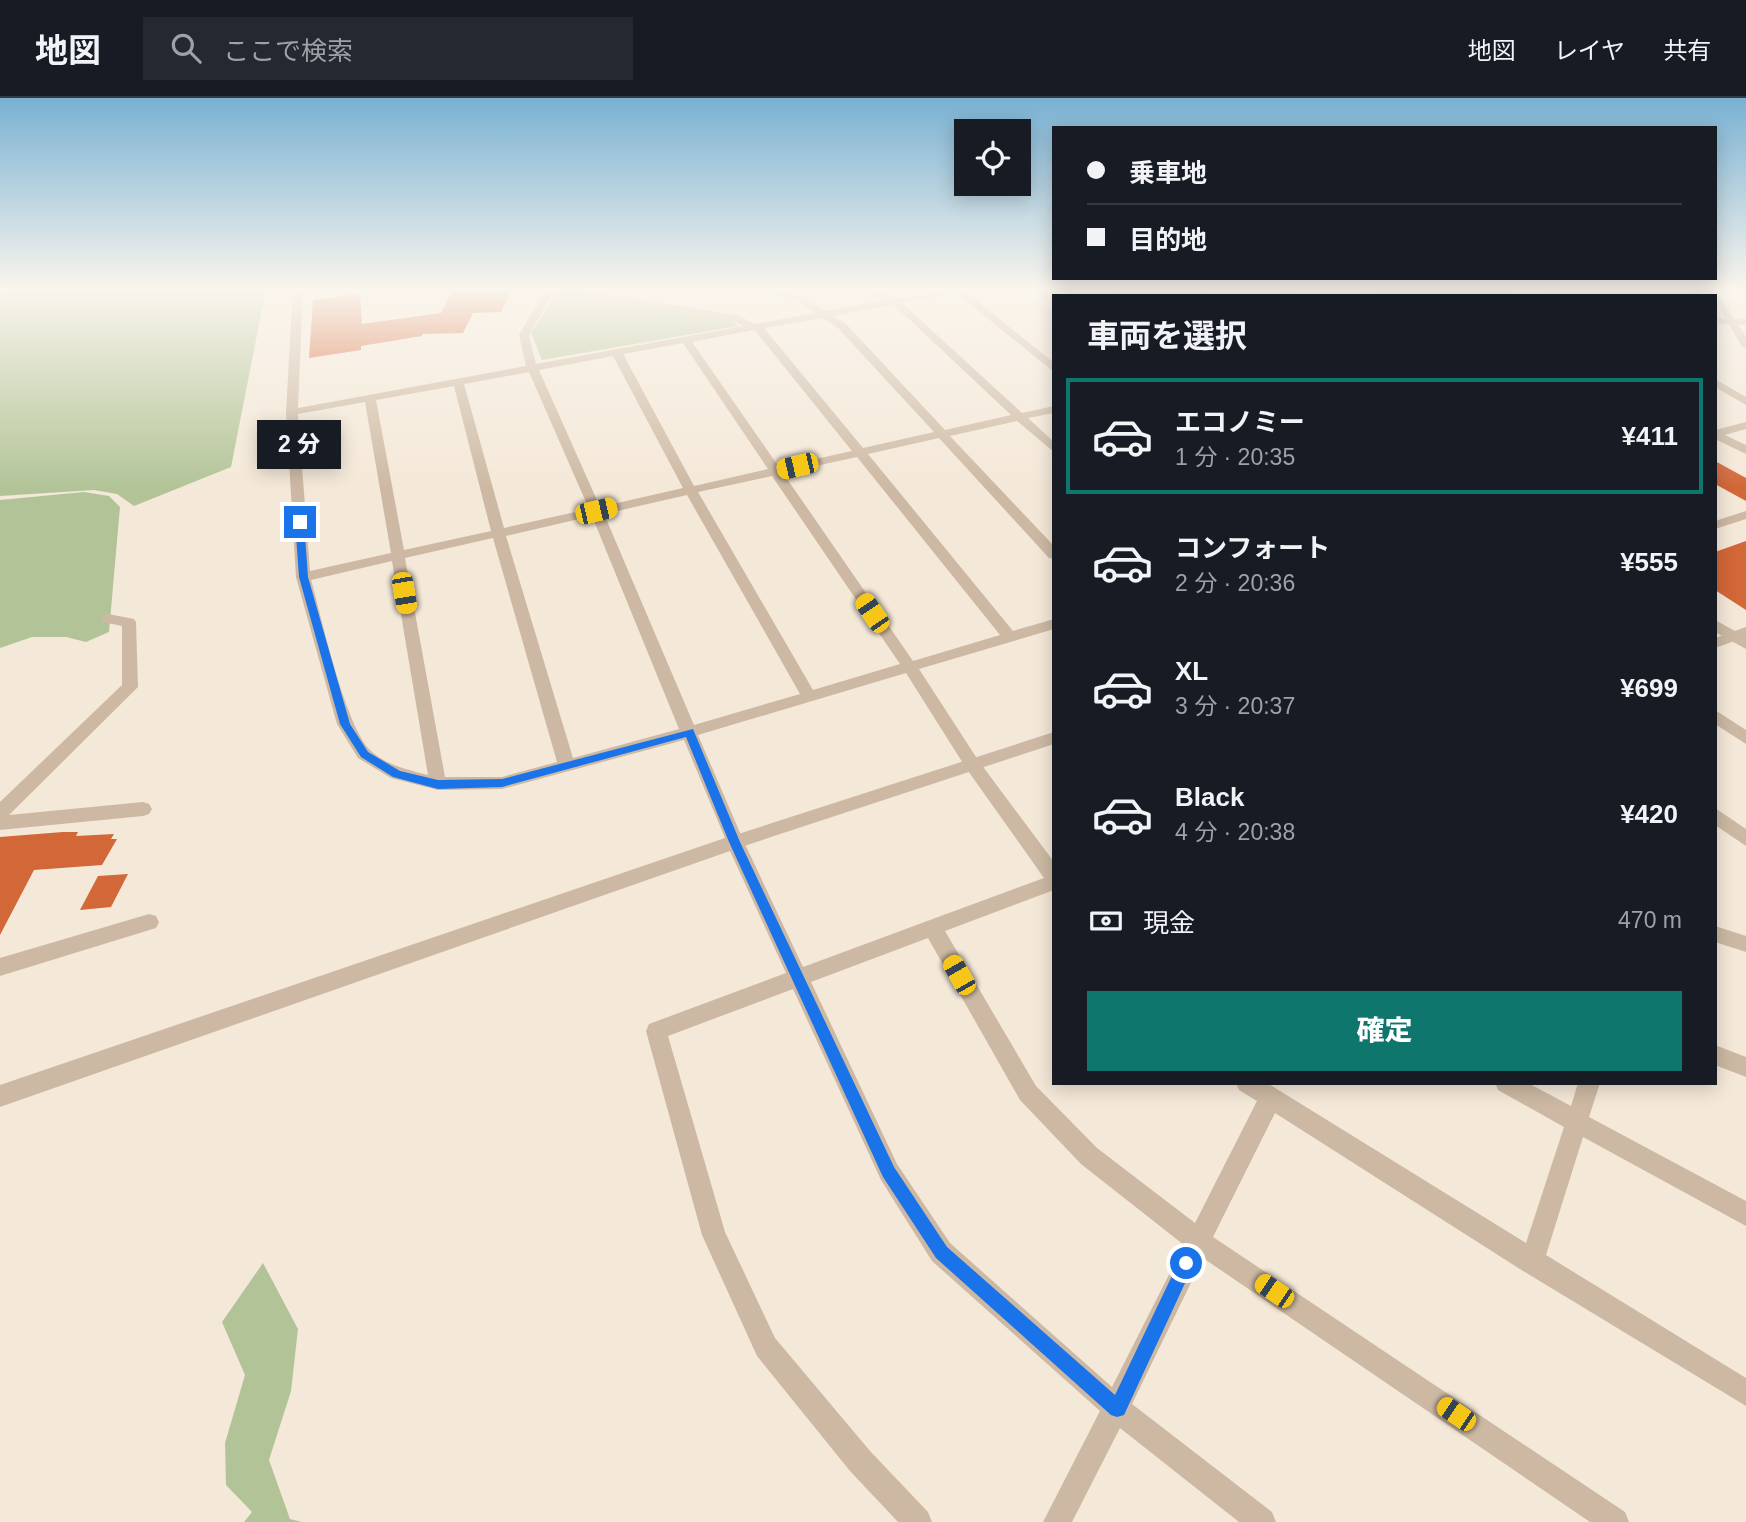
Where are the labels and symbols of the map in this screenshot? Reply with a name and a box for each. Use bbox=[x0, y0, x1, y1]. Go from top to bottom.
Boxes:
callout: 2 分 bbox=[258, 420, 342, 470]
car bbox=[775, 451, 820, 481]
car bbox=[574, 496, 619, 526]
route end bbox=[284, 506, 316, 538]
car bbox=[391, 570, 418, 616]
car bbox=[852, 590, 893, 636]
car bbox=[940, 952, 979, 998]
route start bbox=[1170, 1247, 1202, 1279]
car bbox=[1251, 1271, 1298, 1311]
car bbox=[1433, 1394, 1480, 1434]

